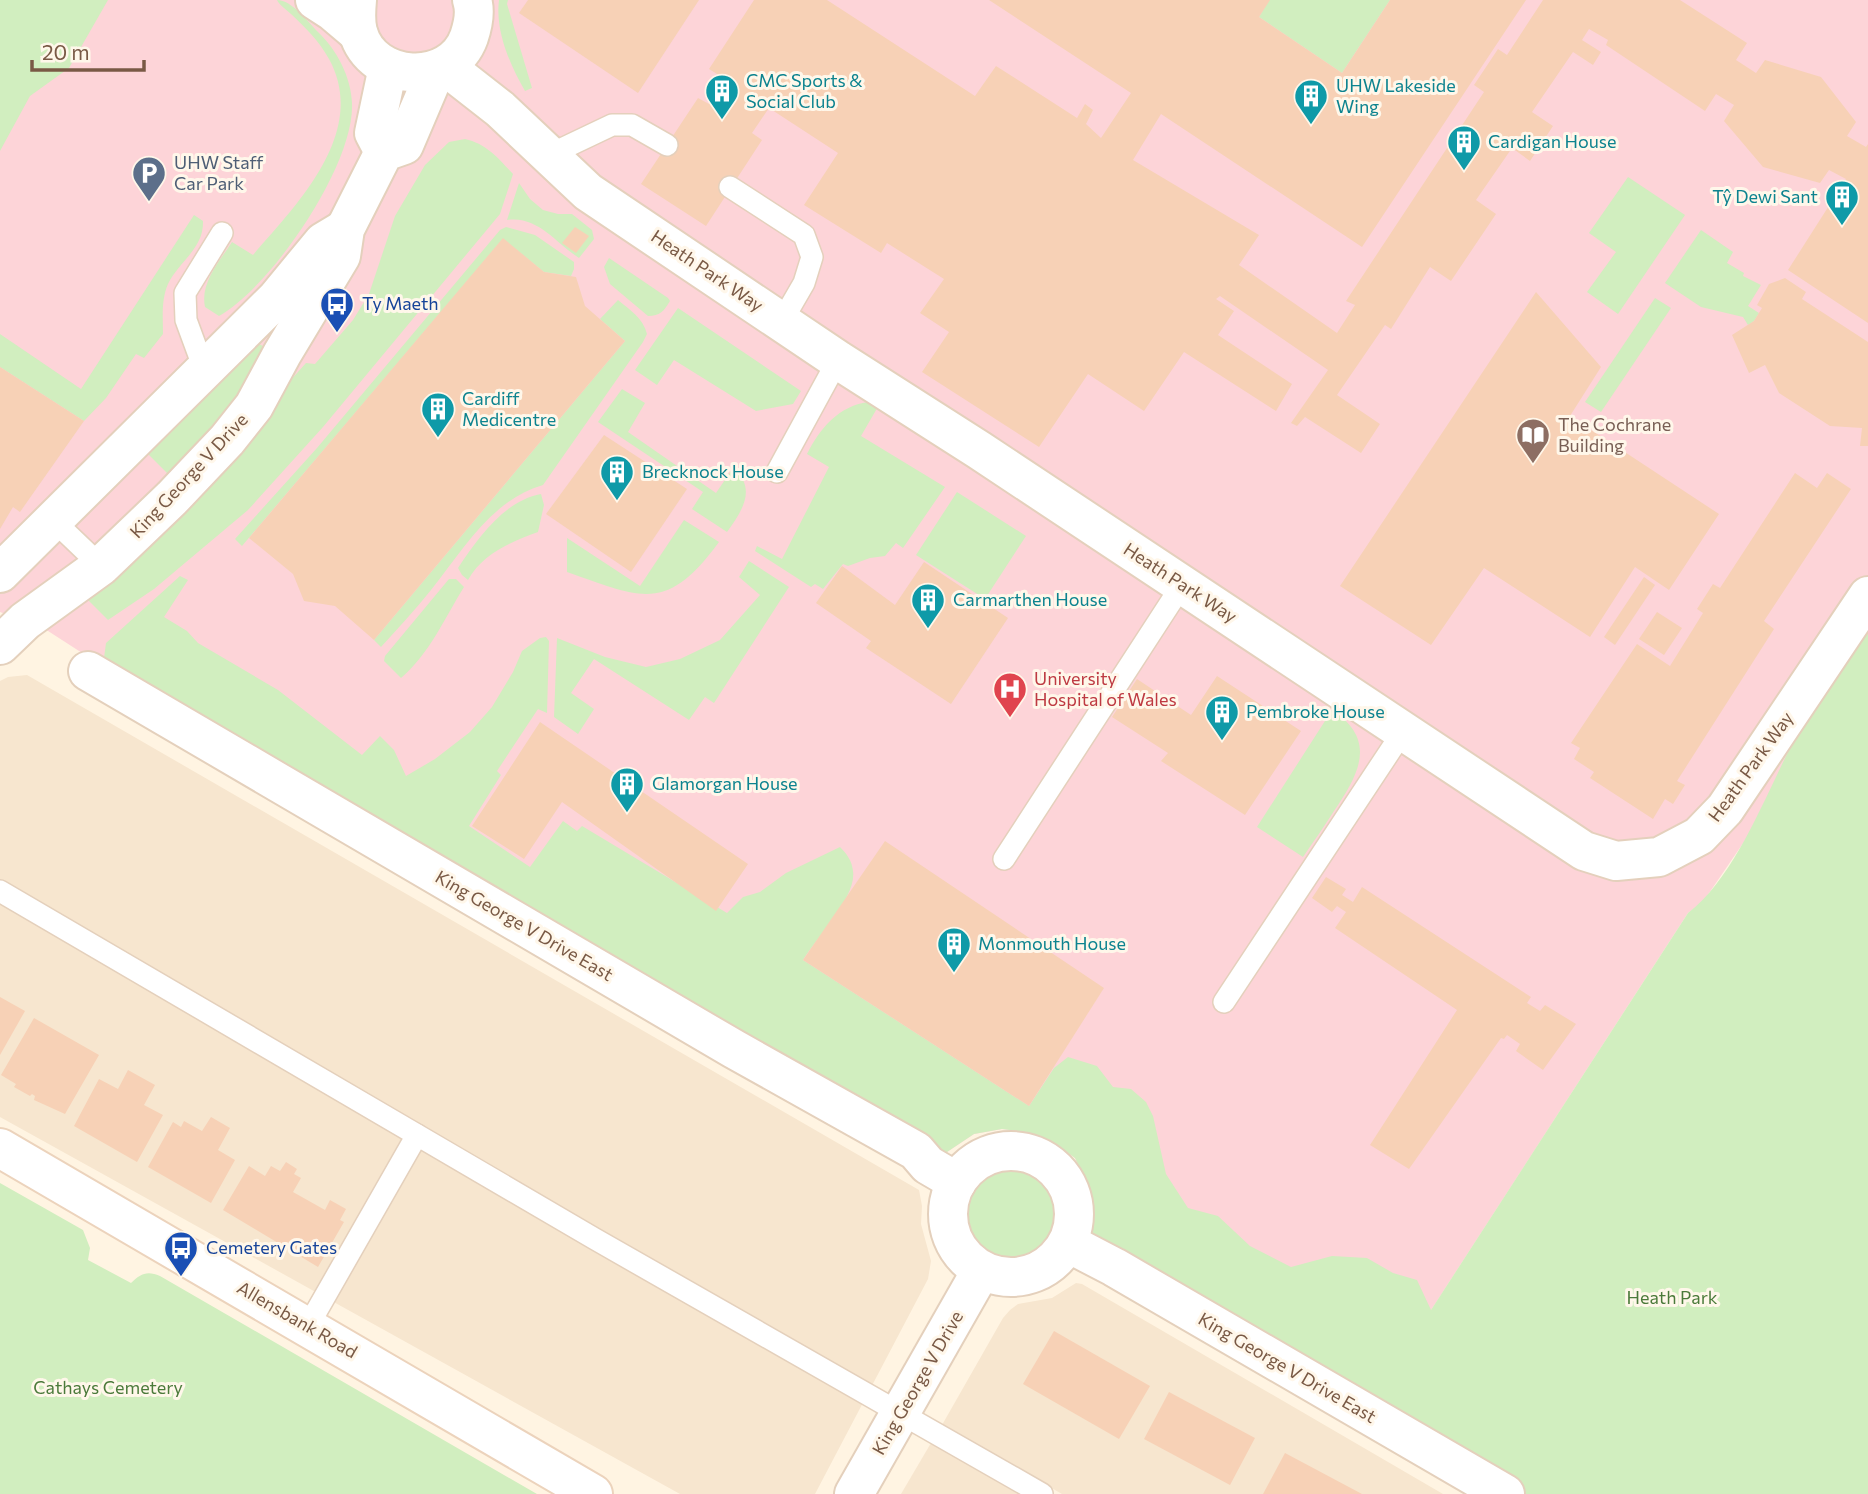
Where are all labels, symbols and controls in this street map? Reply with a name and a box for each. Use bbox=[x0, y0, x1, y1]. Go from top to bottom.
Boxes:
scale bar bbox=[32, 28, 144, 72]
text: 20 m bbox=[42, 39, 90, 64]
place label: CMC Sports & Social Club bbox=[746, 69, 862, 112]
building icon: CMC Sports & Social Club bbox=[703, 72, 741, 121]
place label: UHW Lakeside Wing bbox=[1336, 74, 1456, 117]
building icon: UHW Lakeside Wing bbox=[1292, 77, 1330, 126]
building icon: Cardigan House bbox=[1445, 123, 1483, 172]
place label: Cardigan House bbox=[1488, 130, 1616, 152]
place label: UHW Staff Car Park bbox=[174, 151, 264, 194]
parking icon: UHW Staff Car Park bbox=[130, 154, 168, 203]
building icon: Tŷ Dewi Sant bbox=[1823, 178, 1861, 227]
place label: Tŷ Dewi Sant bbox=[1712, 185, 1818, 207]
street label: Heath Park Way bbox=[647, 225, 768, 316]
bus stop icon: Ty Maeth bbox=[318, 285, 356, 334]
place label: Ty Maeth bbox=[362, 292, 439, 314]
place label: Cardiff Medicentre bbox=[462, 387, 556, 430]
building icon: Cardiff Medicentre bbox=[419, 390, 457, 439]
street label: King George V Drive bbox=[125, 408, 252, 542]
place label: The Cochrane Building bbox=[1558, 413, 1671, 456]
library icon: The Cochrane Building bbox=[1514, 416, 1552, 465]
building icon: Brecknock House bbox=[598, 453, 636, 502]
place label: Brecknock House bbox=[642, 460, 784, 482]
street label: Heath Park Way bbox=[1120, 537, 1241, 627]
building icon: Carmarthen House bbox=[909, 581, 947, 630]
place label: Carmarthen House bbox=[953, 588, 1107, 610]
place label: University Hospital of Wales bbox=[1034, 667, 1177, 710]
hospital icon: University Hospital of Wales bbox=[991, 670, 1029, 719]
building icon: Pembroke House bbox=[1203, 693, 1241, 742]
place label: Pembroke House bbox=[1246, 700, 1385, 722]
street label: Heath Park Way bbox=[1703, 707, 1797, 826]
building icon: Glamorgan House bbox=[608, 765, 646, 814]
place label: Glamorgan House bbox=[652, 772, 798, 794]
street label: King George V Drive East bbox=[432, 865, 617, 985]
building icon: Monmouth House bbox=[935, 925, 973, 974]
place label: Monmouth House bbox=[978, 932, 1126, 954]
bus stop icon: Cemetery Gates bbox=[162, 1229, 200, 1278]
place label: Cemetery Gates bbox=[206, 1236, 337, 1258]
street label: Allensbank Road bbox=[233, 1276, 362, 1362]
park label: Heath Park bbox=[1626, 1286, 1718, 1308]
street label: King George V Drive bbox=[867, 1307, 967, 1458]
street label: King George V Drive East bbox=[1195, 1307, 1380, 1427]
park label: Cathays Cemetery bbox=[33, 1376, 183, 1398]

